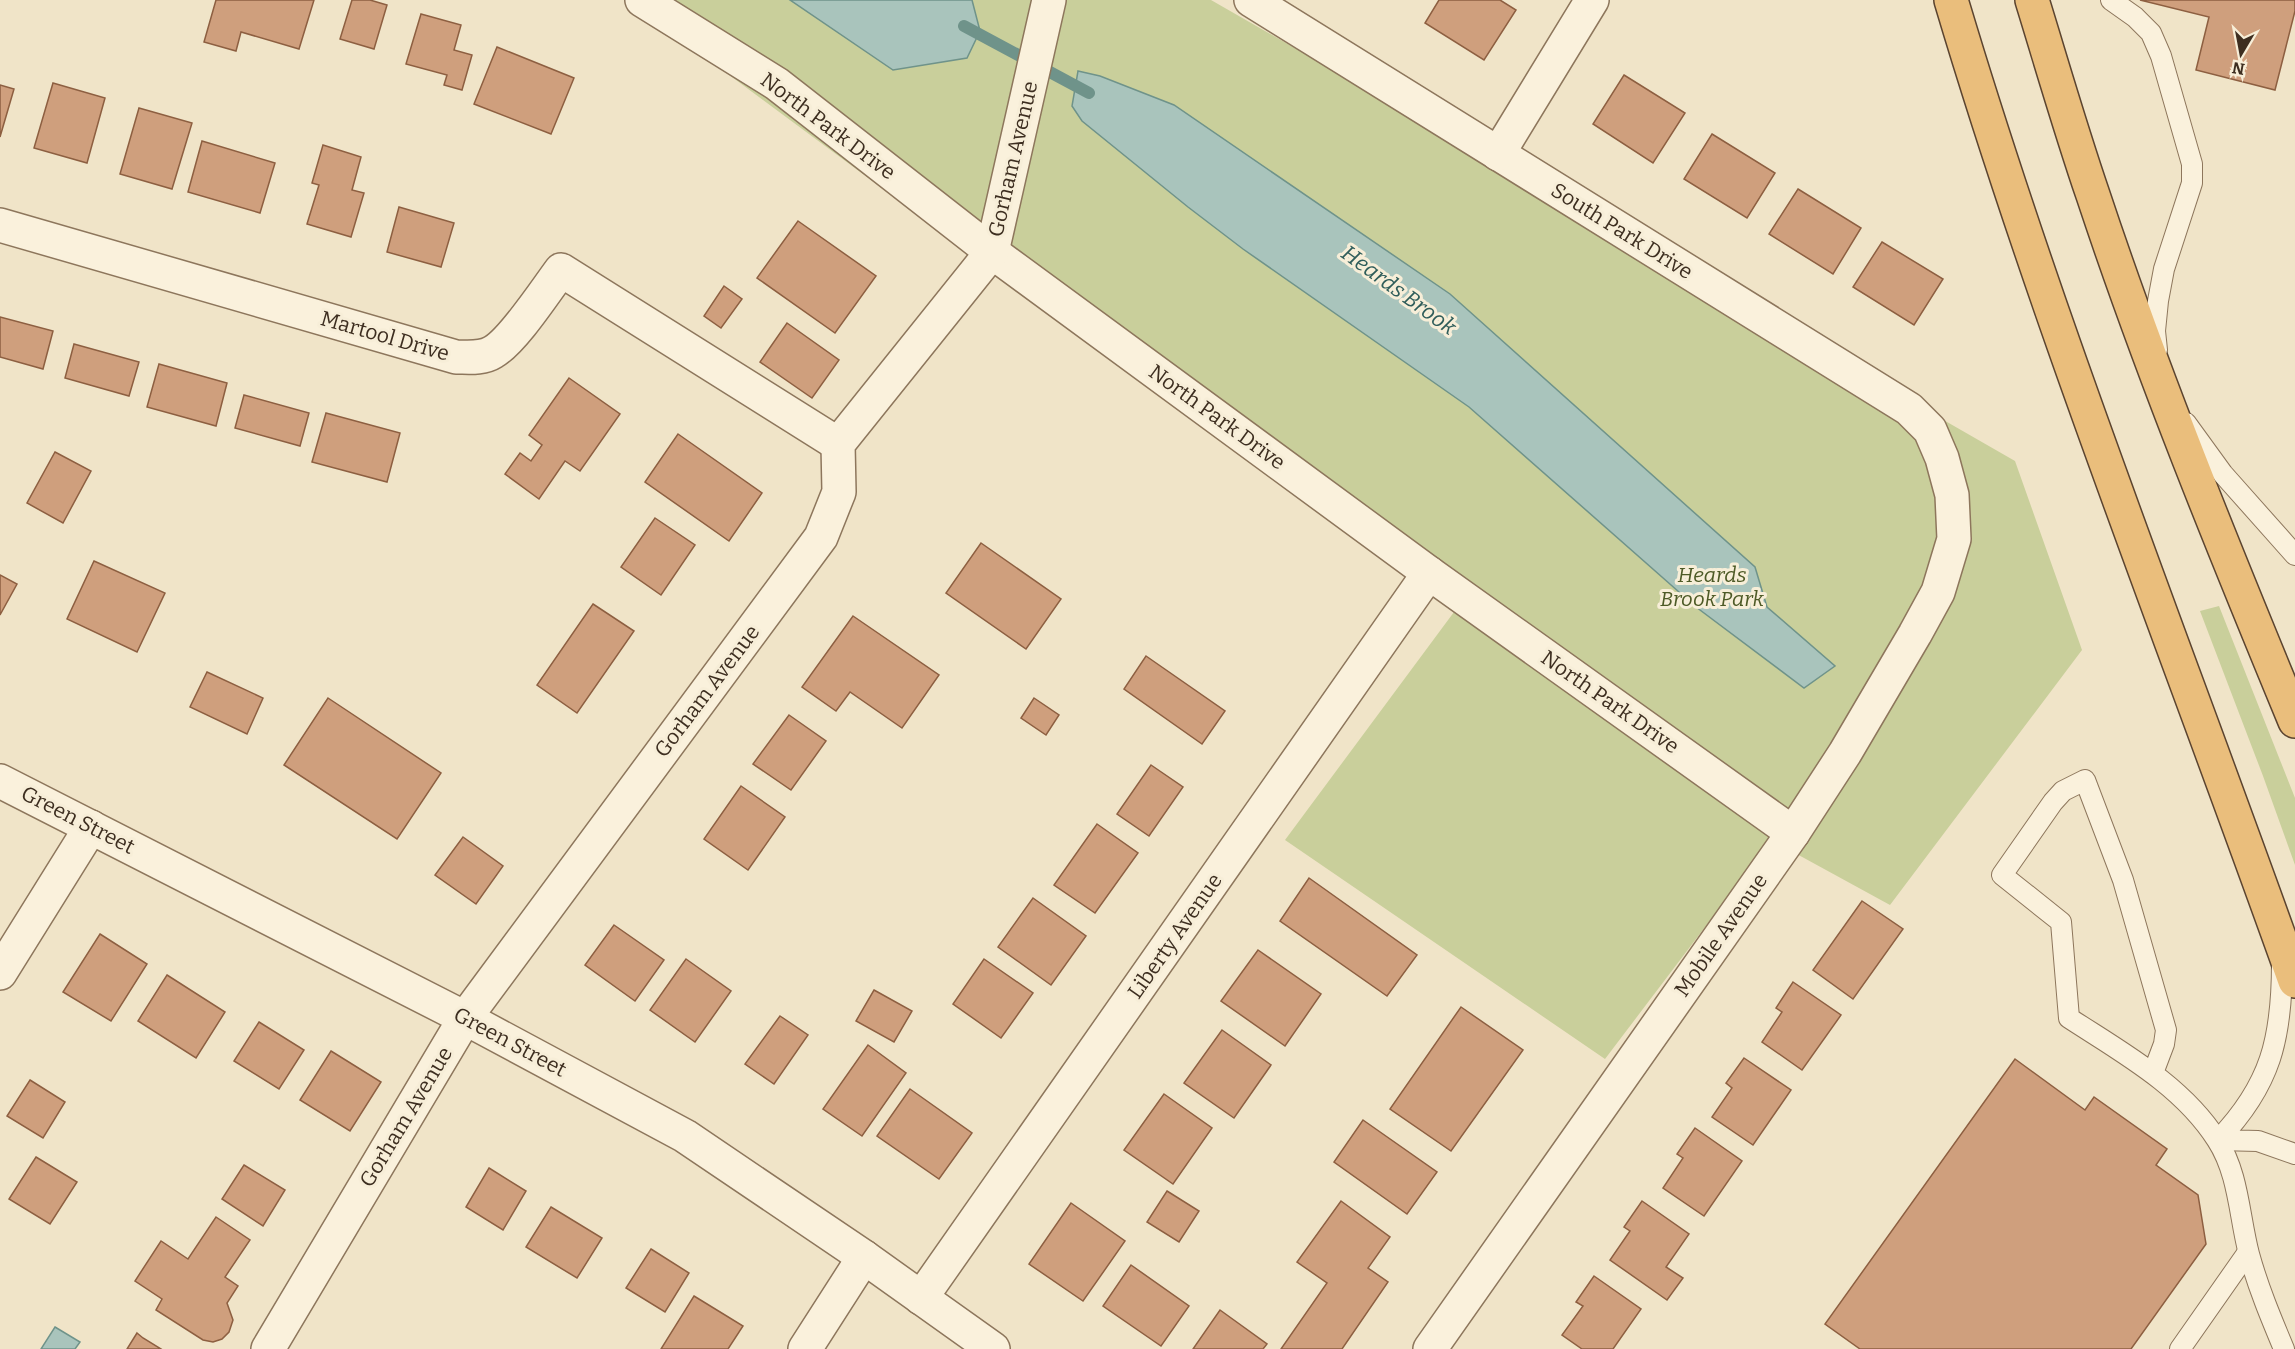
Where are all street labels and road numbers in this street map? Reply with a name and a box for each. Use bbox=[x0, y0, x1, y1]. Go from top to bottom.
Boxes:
street label: North Park Drive bbox=[755, 67, 901, 185]
street label: Gorham Avenue bbox=[982, 79, 1044, 239]
street label: South Park Drive bbox=[1546, 177, 1698, 285]
street label: Martool Drive bbox=[318, 305, 452, 367]
street label: North Park Drive bbox=[1144, 359, 1290, 475]
street label: Gorham Avenue bbox=[649, 620, 765, 762]
street label: North Park Drive bbox=[1536, 645, 1684, 759]
street label: Green Street bbox=[17, 780, 140, 860]
street label: Liberty Avenue bbox=[1122, 868, 1228, 1004]
street label: Mobile Avenue bbox=[1669, 868, 1773, 1002]
street label: Green Street bbox=[449, 1001, 571, 1083]
street label: Gorham Avenue bbox=[354, 1042, 458, 1192]

